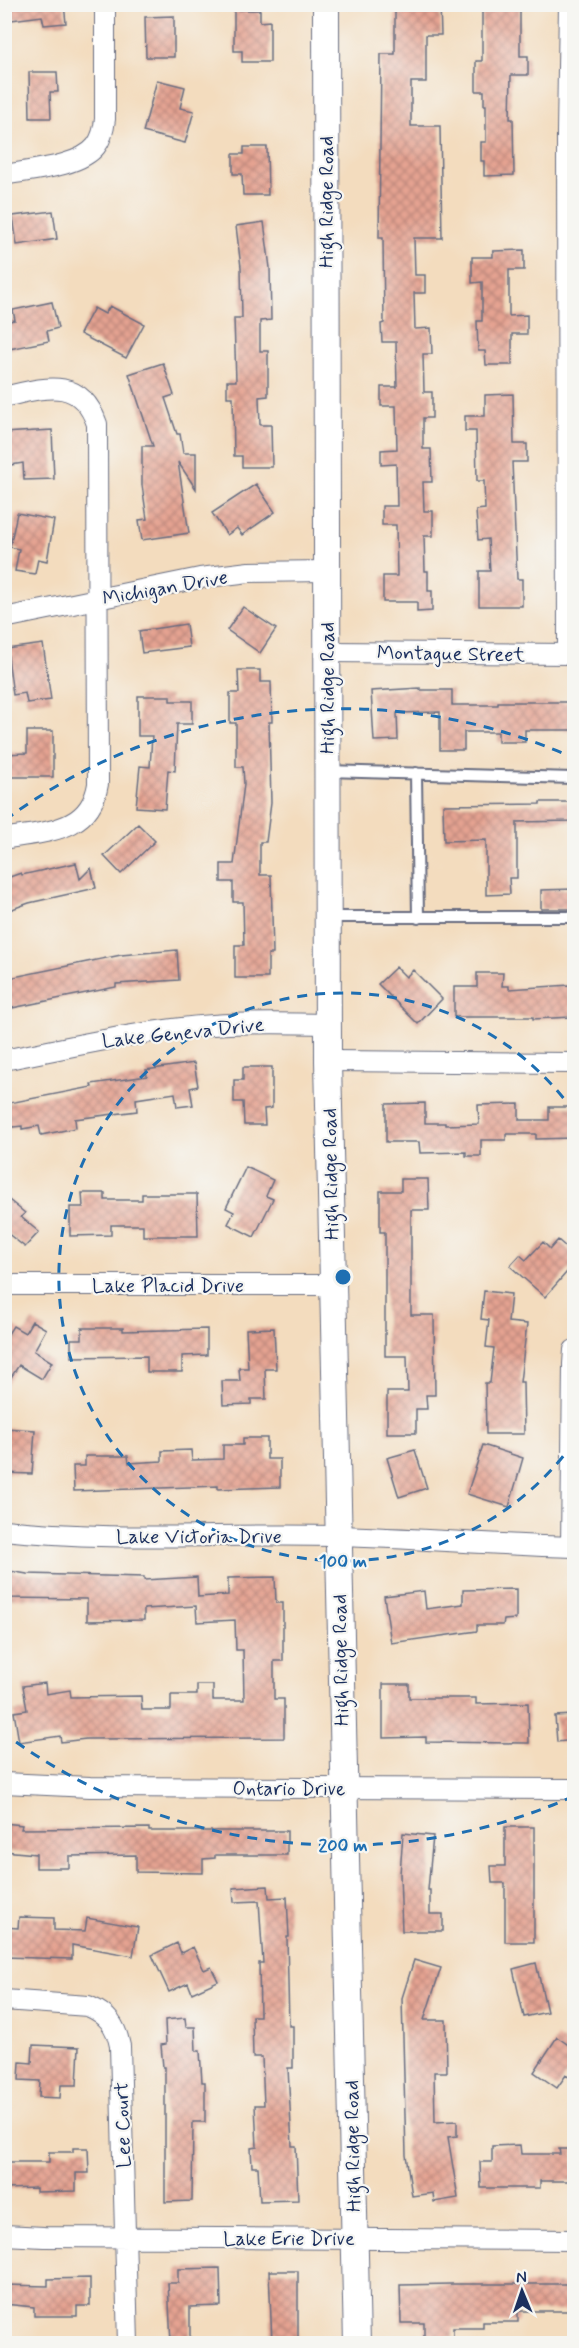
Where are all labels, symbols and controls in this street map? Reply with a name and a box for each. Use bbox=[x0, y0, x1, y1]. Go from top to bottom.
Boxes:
street label: High Ridge Road bbox=[314, 136, 343, 268]
street label: Michigan Drive bbox=[100, 564, 230, 613]
street label: High Ridge Road bbox=[315, 622, 344, 754]
street label: Montague Street bbox=[377, 640, 526, 669]
street label: Lake Geneva Drive bbox=[101, 1012, 266, 1055]
street label: High Ridge Road bbox=[317, 1108, 348, 1240]
centre of rings bbox=[333, 1267, 353, 1287]
street label: Lake Placid Drive bbox=[92, 1273, 244, 1300]
street label: Lake Victoria Drive bbox=[116, 1524, 282, 1551]
text: 100 m bbox=[319, 1550, 367, 1574]
street label: High Ridge Road bbox=[327, 1594, 358, 1726]
street label: Ontario Drive bbox=[233, 1776, 345, 1803]
text: 200 m bbox=[318, 1834, 368, 1858]
street label: High Ridge Road bbox=[339, 2080, 370, 2212]
street label: Lee Court bbox=[109, 2082, 138, 2168]
street label: Lake Erie Drive bbox=[223, 2226, 355, 2253]
north arrow bbox=[492, 2261, 552, 2321]
text: N bbox=[516, 2267, 527, 2288]

